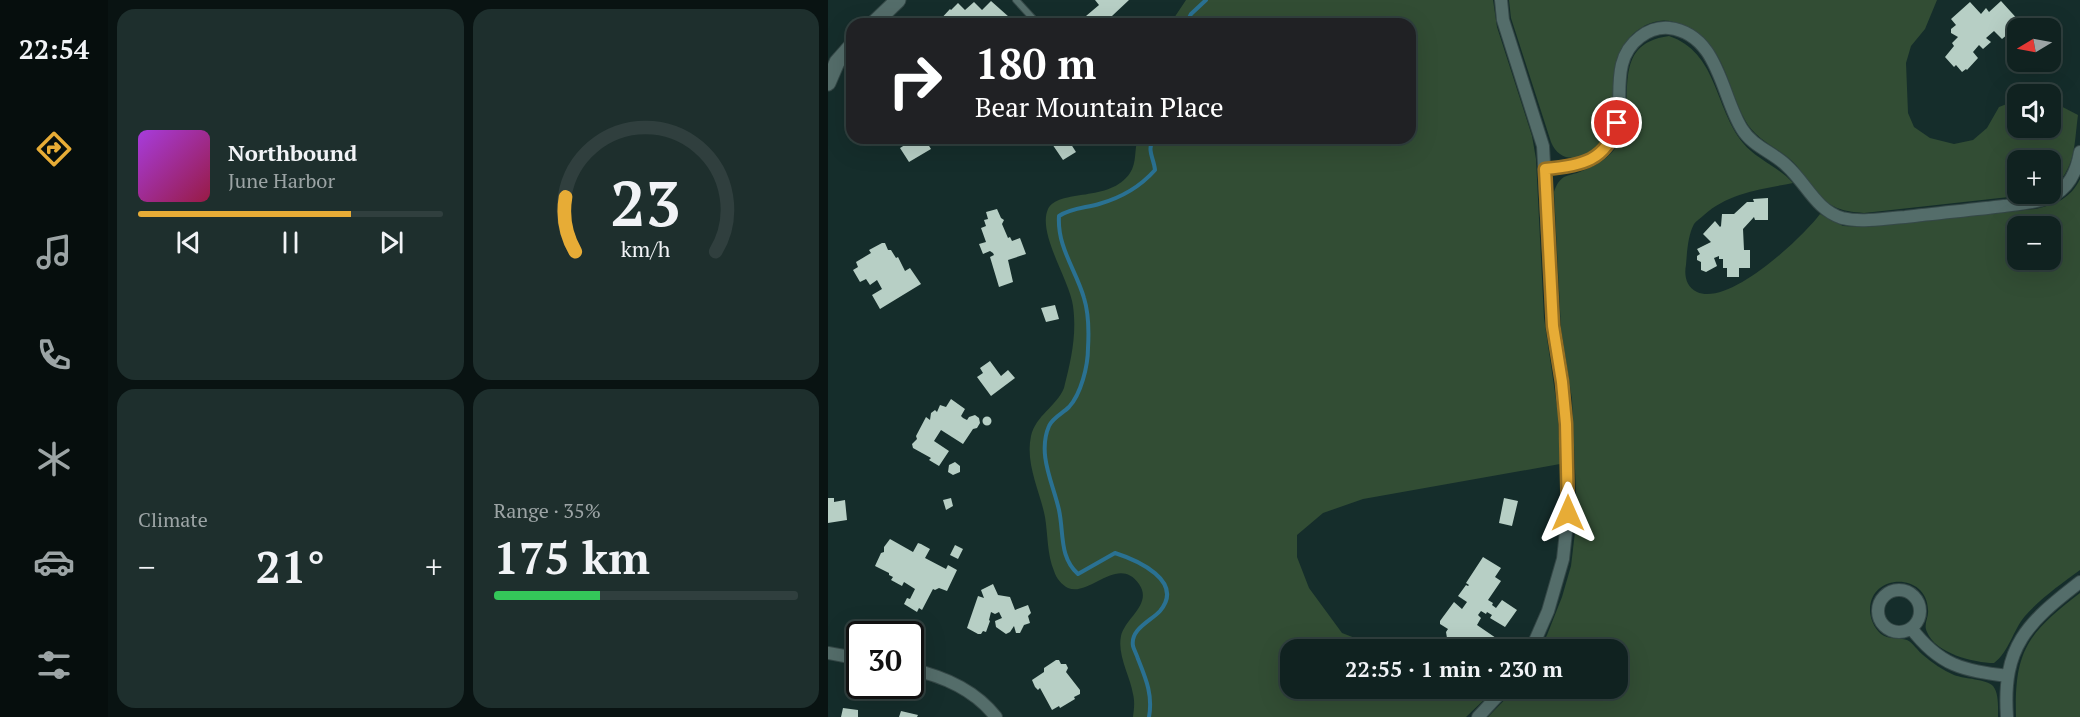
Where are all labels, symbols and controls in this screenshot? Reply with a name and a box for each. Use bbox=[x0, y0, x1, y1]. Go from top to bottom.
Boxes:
north arrow bbox=[2007, 18, 2061, 72]
map controls bbox=[2007, 18, 2061, 270]
text: 22:54 bbox=[19, 31, 89, 67]
text: 180 m bbox=[975, 35, 1096, 91]
icon: right bbox=[876, 42, 954, 120]
button: sound bbox=[2007, 84, 2061, 138]
text: Bear Mountain Place bbox=[975, 89, 1224, 125]
pin bbox=[1591, 97, 1642, 148]
icon: arrive bbox=[1600, 106, 1633, 139]
icon: directions bbox=[33, 128, 75, 170]
text: Northbound bbox=[228, 138, 357, 167]
button: + bbox=[2007, 150, 2061, 204]
text: 23 bbox=[610, 161, 681, 244]
text: June Harbor bbox=[228, 167, 335, 194]
button: − bbox=[2007, 216, 2061, 270]
icon: previous bbox=[172, 226, 205, 259]
icon: pause bbox=[274, 226, 307, 259]
icon: next bbox=[375, 226, 408, 259]
icon: music bbox=[33, 231, 75, 273]
text: km/h bbox=[621, 235, 671, 263]
icon: phone bbox=[33, 334, 75, 376]
icon: climate bbox=[33, 438, 75, 480]
position arrow bbox=[1536, 481, 1600, 545]
text: Range · 35% bbox=[494, 497, 601, 524]
text: Climate bbox=[138, 506, 208, 533]
text: 175 km bbox=[494, 527, 650, 587]
text: 21° bbox=[256, 536, 325, 596]
icon: car bbox=[33, 541, 75, 583]
text: − bbox=[138, 545, 156, 588]
text: + bbox=[425, 545, 443, 588]
speed limit sign: 30 bbox=[846, 621, 924, 699]
icon: filters bbox=[33, 644, 75, 686]
text: 22:55 · 1 min · 230 m bbox=[1345, 654, 1563, 683]

